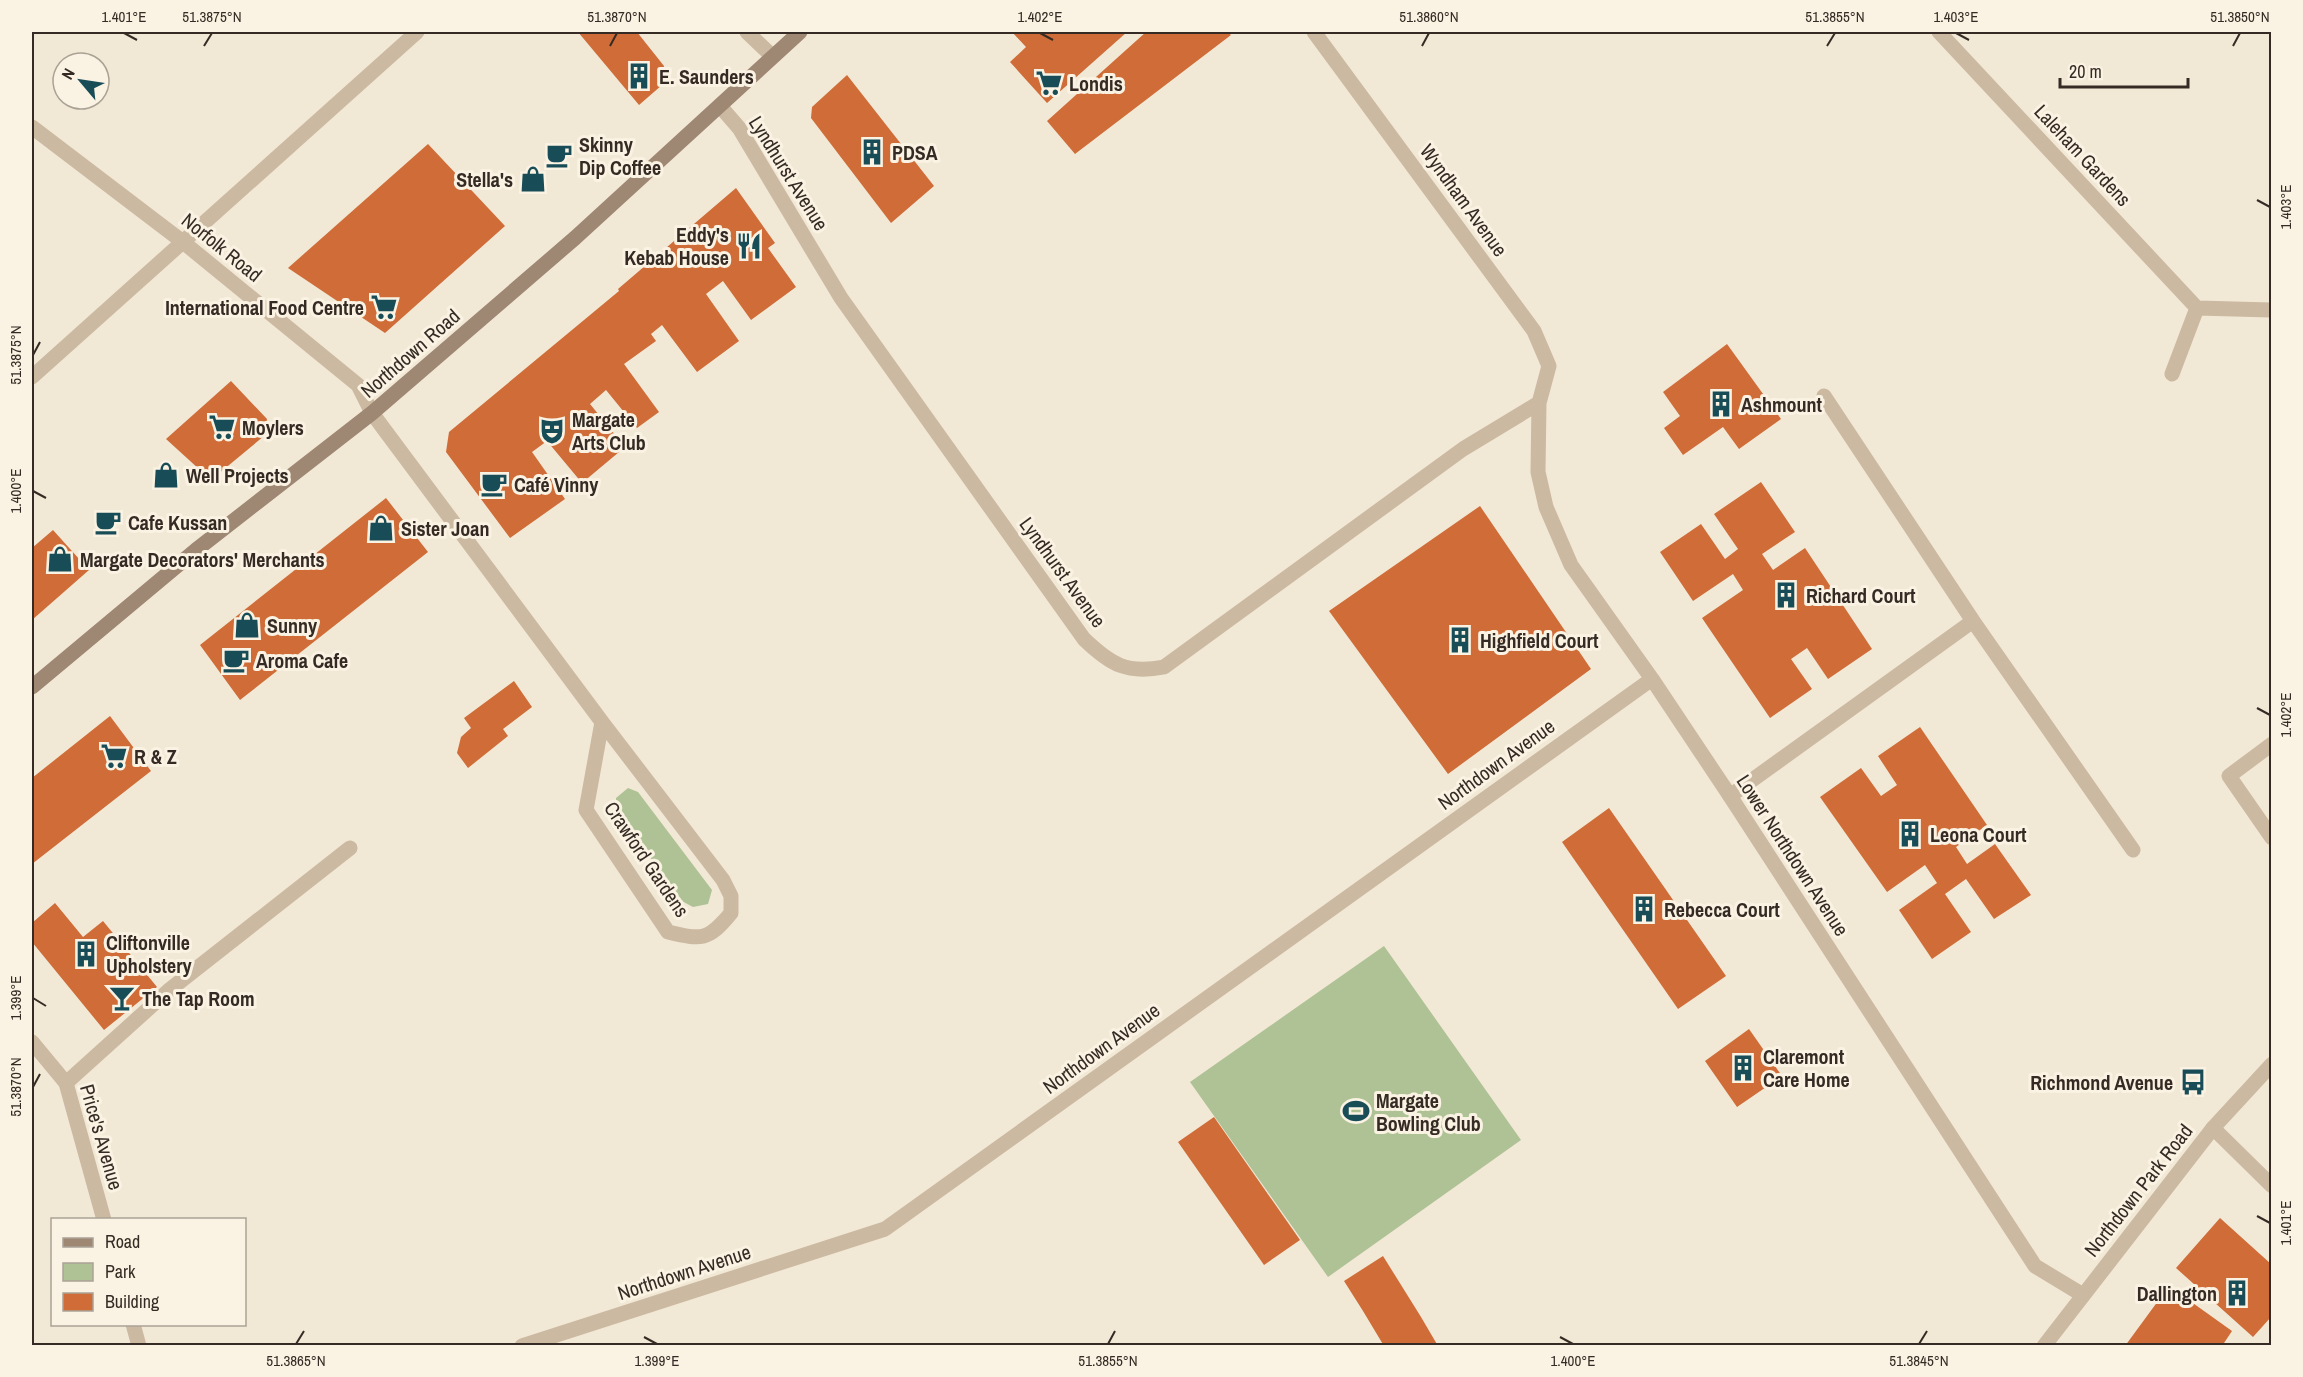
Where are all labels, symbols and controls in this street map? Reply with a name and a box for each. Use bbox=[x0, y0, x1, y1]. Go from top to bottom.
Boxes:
text: 1.401°E bbox=[102, 6, 147, 27]
text: 51.3875°N bbox=[182, 6, 242, 27]
text: 51.3870°N bbox=[587, 6, 647, 27]
text: 1.402°E bbox=[1018, 6, 1063, 27]
text: 51.3860°N bbox=[1399, 6, 1459, 27]
text: 51.3855°N bbox=[1805, 6, 1865, 27]
text: 1.403°E bbox=[1934, 6, 1979, 27]
text: 51.3850°N bbox=[2210, 6, 2270, 27]
north arrow bbox=[51, 51, 111, 111]
scale bar bbox=[2060, 51, 2188, 89]
text: 20 m bbox=[2069, 59, 2102, 84]
building icon: E. Saunders bbox=[624, 61, 654, 91]
place label: E. Saunders bbox=[659, 63, 754, 90]
text: N bbox=[56, 64, 80, 83]
supermarket icon: Londis bbox=[1034, 68, 1064, 98]
place label: Londis bbox=[1069, 70, 1123, 97]
street label: Laleham Gardens bbox=[2029, 98, 2137, 212]
street label: Lyndhurst Avenue bbox=[743, 111, 835, 235]
place label: Skinny Dip Coffee bbox=[579, 131, 661, 181]
building icon: PDSA bbox=[857, 137, 887, 167]
street label: Wyndham Avenue bbox=[1414, 138, 1514, 262]
place label: PDSA bbox=[892, 139, 938, 166]
cafe icon: Skinny Dip Coffee bbox=[544, 140, 574, 170]
shop icon: Stella's bbox=[518, 164, 548, 194]
place label: Stella's bbox=[456, 166, 513, 193]
text: 1.403°E bbox=[2275, 185, 2296, 230]
street label: Norfolk Road bbox=[176, 206, 268, 288]
place label: Eddy's Kebab House bbox=[624, 221, 729, 271]
restaurant icon: Eddy's Kebab House bbox=[734, 231, 764, 261]
supermarket icon: International Food Centre bbox=[369, 292, 399, 322]
place label: International Food Centre bbox=[165, 294, 364, 321]
street label: Northdown Road bbox=[355, 302, 465, 404]
text: 51.3875°N bbox=[5, 325, 26, 385]
building icon: Ashmount bbox=[1706, 389, 1736, 419]
place label: Ashmount bbox=[1741, 391, 1823, 418]
place label: Margate Arts Club bbox=[572, 406, 646, 456]
supermarket icon: Moylers bbox=[207, 412, 237, 442]
place label: Moylers bbox=[242, 414, 304, 441]
theatre icon: Margate Arts Club bbox=[537, 416, 567, 446]
shop icon: Well Projects bbox=[151, 460, 181, 490]
place label: Well Projects bbox=[186, 462, 289, 489]
text: 1.400°E bbox=[5, 469, 26, 514]
cafe icon: Café Vinny bbox=[479, 469, 509, 499]
place label: Café Vinny bbox=[514, 471, 599, 498]
cafe icon: Cafe Kussan bbox=[93, 507, 123, 537]
place label: Cafe Kussan bbox=[128, 509, 227, 536]
street label: Lyndhurst Avenue bbox=[1014, 511, 1112, 633]
shop icon: Sister Joan bbox=[366, 513, 396, 543]
place label: Sister Joan bbox=[401, 515, 489, 542]
shop icon: Margate Decorators' Merchants bbox=[45, 544, 75, 574]
place label: Margate Decorators' Merchants bbox=[80, 546, 325, 573]
building icon: Richard Court bbox=[1771, 580, 1801, 610]
place label: Richard Court bbox=[1806, 582, 1916, 609]
shop icon: Sunny bbox=[232, 610, 262, 640]
place label: Sunny bbox=[267, 612, 318, 639]
building icon: Highfield Court bbox=[1445, 625, 1475, 655]
place label: Highfield Court bbox=[1480, 627, 1599, 654]
cafe icon: Aroma Cafe bbox=[221, 645, 251, 675]
place label: Aroma Cafe bbox=[256, 647, 348, 674]
text: 1.402°E bbox=[2275, 693, 2296, 738]
street label: Northdown Avenue bbox=[1432, 712, 1560, 816]
supermarket icon: R & Z bbox=[99, 741, 129, 771]
place label: R & Z bbox=[134, 743, 177, 770]
street label: Lower Northdown Avenue bbox=[1731, 769, 1855, 941]
street label: Crawford Gardens bbox=[598, 796, 696, 922]
building icon: Leona Court bbox=[1895, 819, 1925, 849]
place label: Leona Court bbox=[1930, 821, 2027, 848]
building icon: Rebecca Court bbox=[1629, 894, 1659, 924]
place label: Rebecca Court bbox=[1664, 896, 1780, 923]
place label: Cliftonville Upholstery bbox=[106, 929, 193, 979]
building icon: Cliftonville Upholstery bbox=[71, 939, 101, 969]
text: 1.399°E bbox=[5, 976, 26, 1021]
bar icon: The Tap Room bbox=[107, 983, 137, 1013]
place label: The Tap Room bbox=[142, 985, 255, 1012]
street label: Northdown Avenue bbox=[1037, 996, 1165, 1100]
place label: Claremont Care Home bbox=[1763, 1043, 1850, 1093]
building icon: Claremont Care Home bbox=[1728, 1053, 1758, 1083]
text: 51.3870°N bbox=[5, 1057, 26, 1117]
bus stop icon: Richmond Avenue bbox=[2178, 1067, 2208, 1097]
place label: Richmond Avenue bbox=[2030, 1069, 2173, 1096]
street label: Price's Avenue bbox=[74, 1081, 130, 1193]
place label: Margate Bowling Club bbox=[1376, 1087, 1481, 1137]
sports icon: Margate Bowling Club bbox=[1341, 1096, 1371, 1126]
street label: Northdown Park Road bbox=[2078, 1118, 2198, 1262]
text: 1.401°E bbox=[2275, 1201, 2296, 1246]
legend bbox=[51, 1218, 246, 1326]
text: Road bbox=[105, 1229, 140, 1254]
street label: Northdown Avenue bbox=[614, 1238, 754, 1306]
text: Park bbox=[105, 1259, 136, 1284]
building icon: Dallington bbox=[2222, 1278, 2252, 1308]
place label: Dallington bbox=[2137, 1280, 2217, 1307]
text: Building bbox=[105, 1289, 160, 1314]
text: 51.3865°N bbox=[266, 1350, 326, 1371]
text: 1.399°E bbox=[635, 1350, 680, 1371]
text: 51.3855°N bbox=[1078, 1350, 1138, 1371]
text: 1.400°E bbox=[1551, 1350, 1596, 1371]
text: 51.3845°N bbox=[1889, 1350, 1949, 1371]

